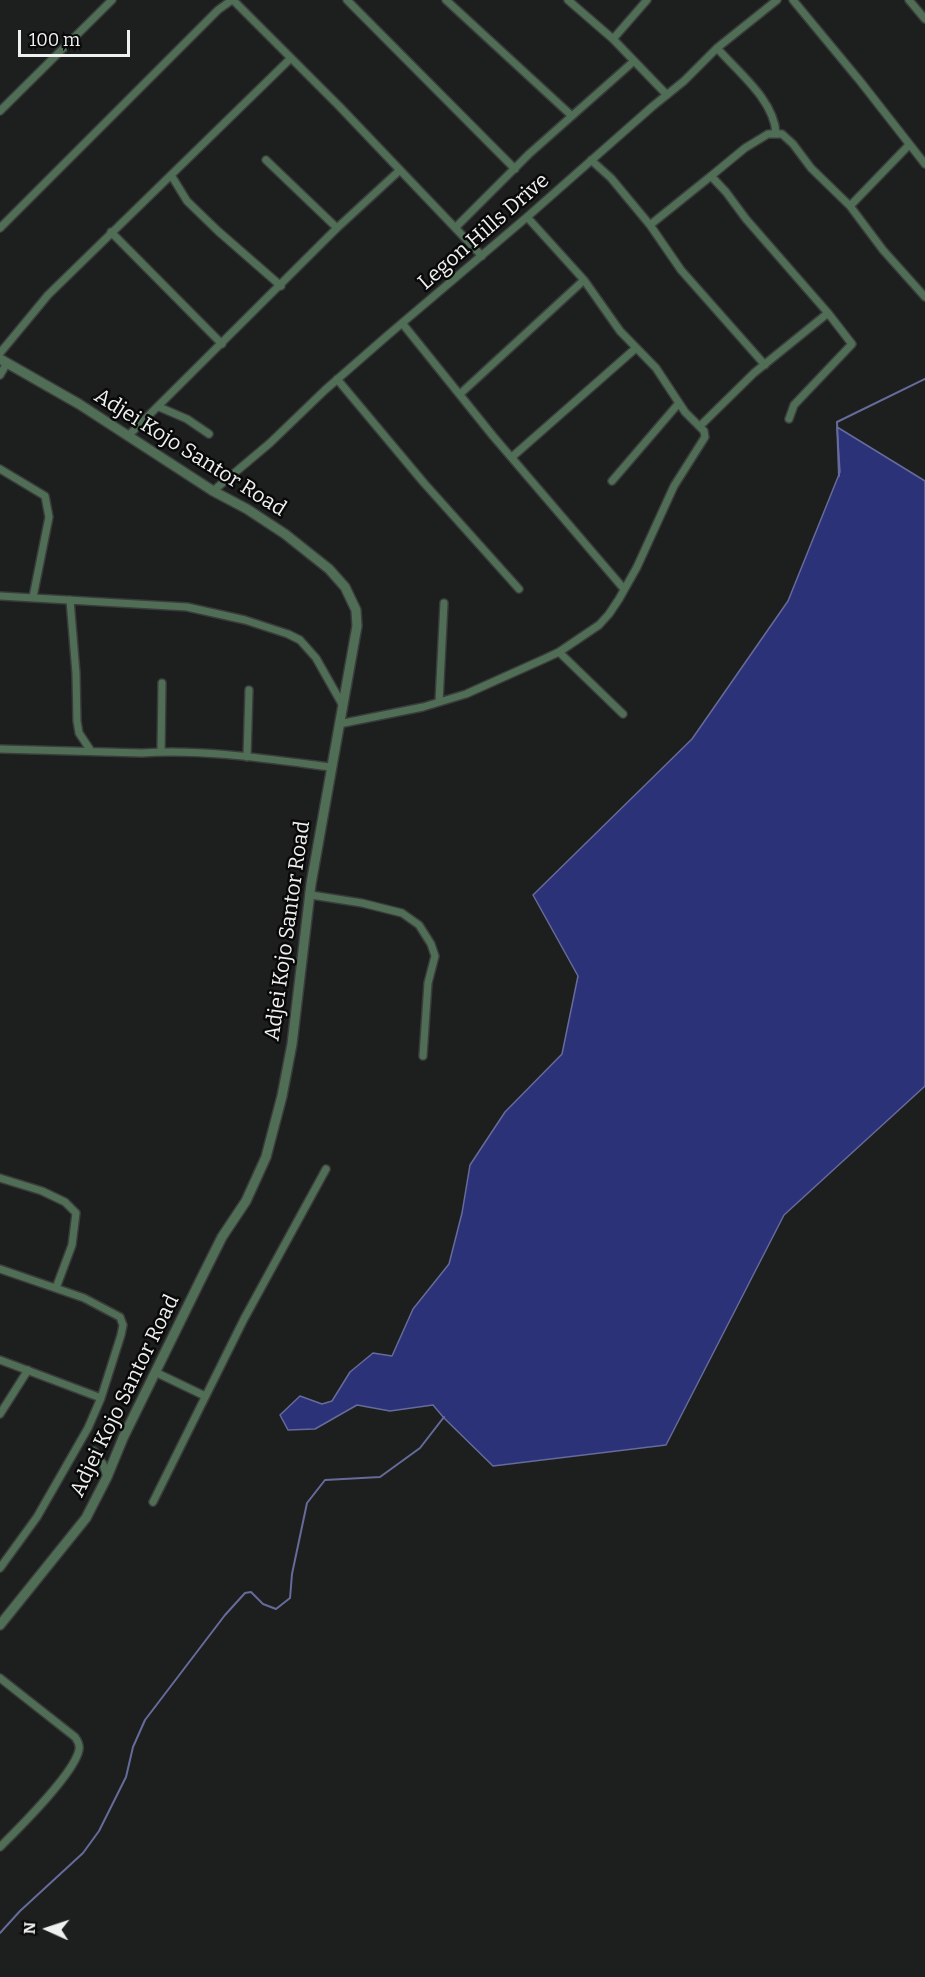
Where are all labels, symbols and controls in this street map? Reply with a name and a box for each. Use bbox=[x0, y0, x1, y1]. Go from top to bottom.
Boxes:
scale bar bbox=[21, 18, 134, 56]
text: 100 m bbox=[29, 29, 80, 51]
street label: Legon Hills Drive bbox=[414, 168, 554, 296]
street label: Adjei Kojo Santor Road bbox=[89, 384, 291, 522]
street label: Adjei Kojo Santor Road bbox=[260, 819, 316, 1043]
street label: Adjei Kojo Santor Road bbox=[65, 1291, 185, 1501]
north arrow bbox=[18, 1899, 78, 1959]
text: N bbox=[20, 1921, 39, 1935]

